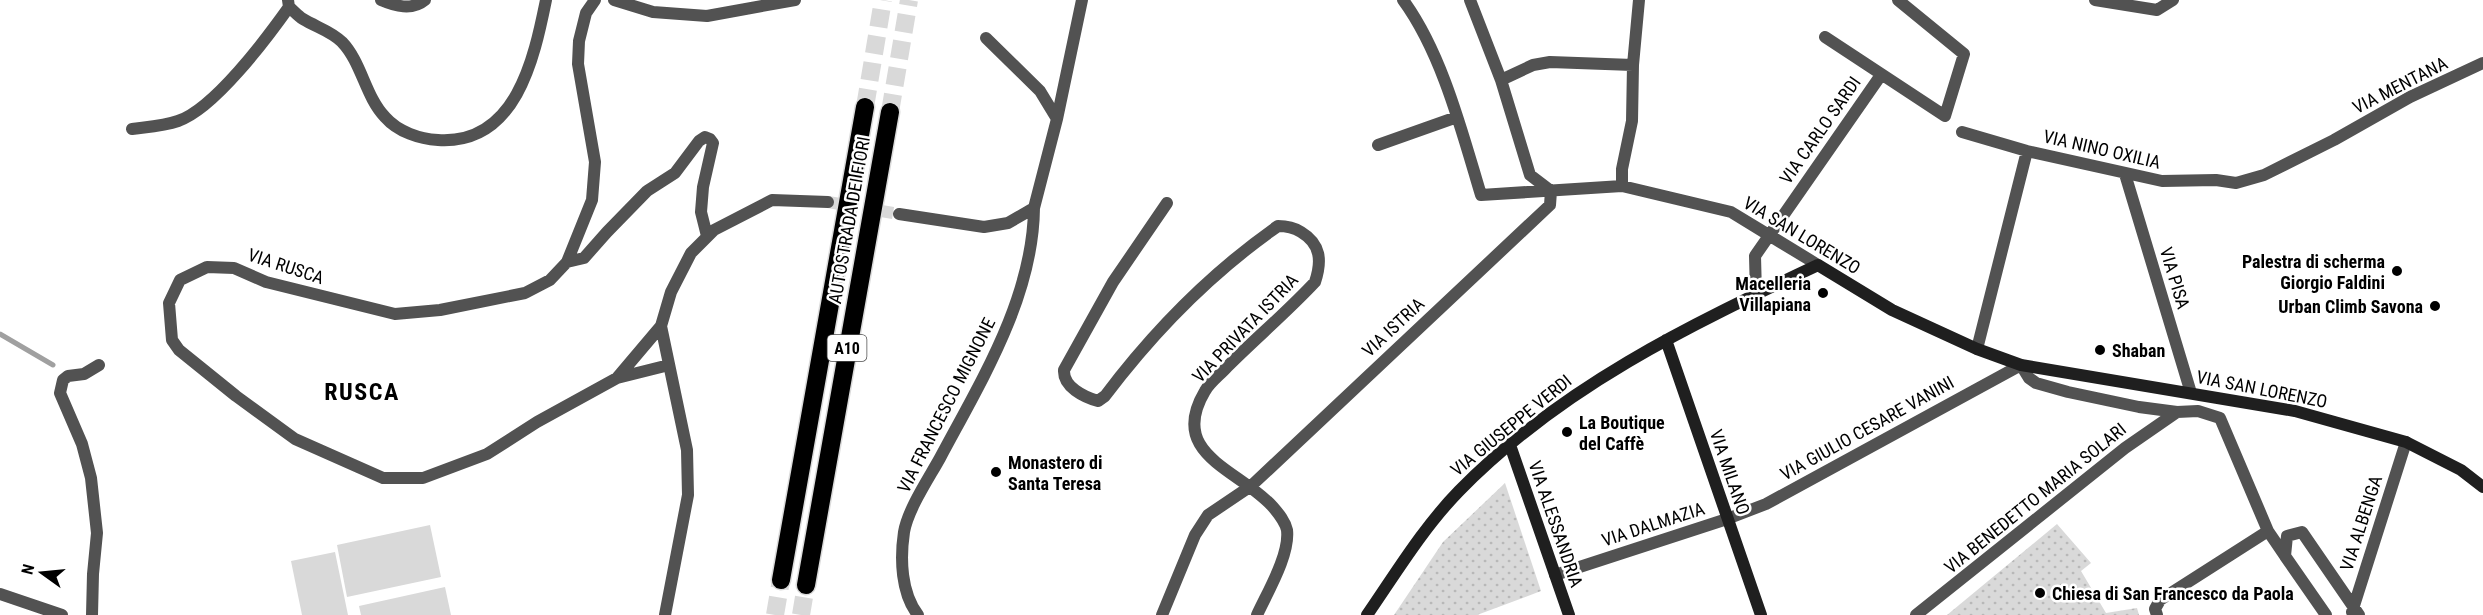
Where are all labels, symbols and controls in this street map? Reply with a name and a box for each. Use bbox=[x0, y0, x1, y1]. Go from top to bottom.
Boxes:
street label: VIA MENTANA bbox=[2349, 52, 2451, 118]
street label: VIA CARLO SARDI bbox=[1775, 72, 1865, 188]
street label: VIA NINO OXILIA bbox=[2041, 125, 2163, 173]
street label: AUTOSTRADA DEI FIORI bbox=[824, 135, 874, 305]
street label: VIA SAN LORENZO bbox=[1740, 192, 1864, 278]
street label: VIA RUSCA bbox=[245, 244, 327, 288]
street label: VIA PISA bbox=[2156, 245, 2194, 312]
place label: Palestra di scherma Giorgio Faldini bbox=[2242, 251, 2385, 293]
marker: Palestra di scherma Giorgio Faldini bbox=[2390, 264, 2404, 278]
street label: VIA PRIVATA ISTRIA bbox=[1188, 269, 1303, 387]
place label: Macelleria Villapiana bbox=[1735, 273, 1811, 315]
marker: Macelleria Villapiana bbox=[1816, 286, 1830, 300]
street label: VIA ISTRIA bbox=[1358, 293, 1429, 361]
place label: Urban Climb Savona bbox=[2278, 296, 2423, 317]
marker: Urban Climb Savona bbox=[2428, 299, 2442, 313]
street label: VIA FRANCESCO MIGNONE bbox=[893, 314, 999, 496]
road number: A10 bbox=[828, 335, 866, 361]
place label: Shaban bbox=[2112, 340, 2165, 361]
marker: Shaban bbox=[2093, 343, 2107, 357]
street label: VIA SAN LORENZO bbox=[2195, 366, 2329, 412]
street label: VIA GIUSEPPE VERDI bbox=[1446, 370, 1576, 480]
street label: VIA GIULIO CESARE VANINI bbox=[1777, 372, 1957, 484]
district label: RUSCA bbox=[324, 378, 400, 406]
place label: La Boutique del Caffè bbox=[1579, 412, 1665, 454]
street label: VIA BENEDETTO MARIA SOLARI bbox=[1940, 418, 2130, 578]
marker: La Boutique del Caffè bbox=[1560, 425, 1574, 439]
street label: VIA MILANO bbox=[1706, 427, 1754, 517]
place label: Monastero di Santa Teresa bbox=[1008, 452, 1102, 494]
street label: VIA ALESSANDRIA bbox=[1525, 458, 1588, 591]
marker: Monastero di Santa Teresa bbox=[989, 465, 1003, 479]
street label: VIA ALBENGA bbox=[2336, 472, 2386, 573]
street label: VIA DALMAZIA bbox=[1599, 497, 1708, 550]
north arrow bbox=[12, 543, 72, 603]
text: N bbox=[18, 562, 38, 576]
place label: Chiesa di San Francesco da Paola bbox=[2052, 583, 2294, 604]
marker: Chiesa di San Francesco da Paola bbox=[2033, 586, 2047, 600]

